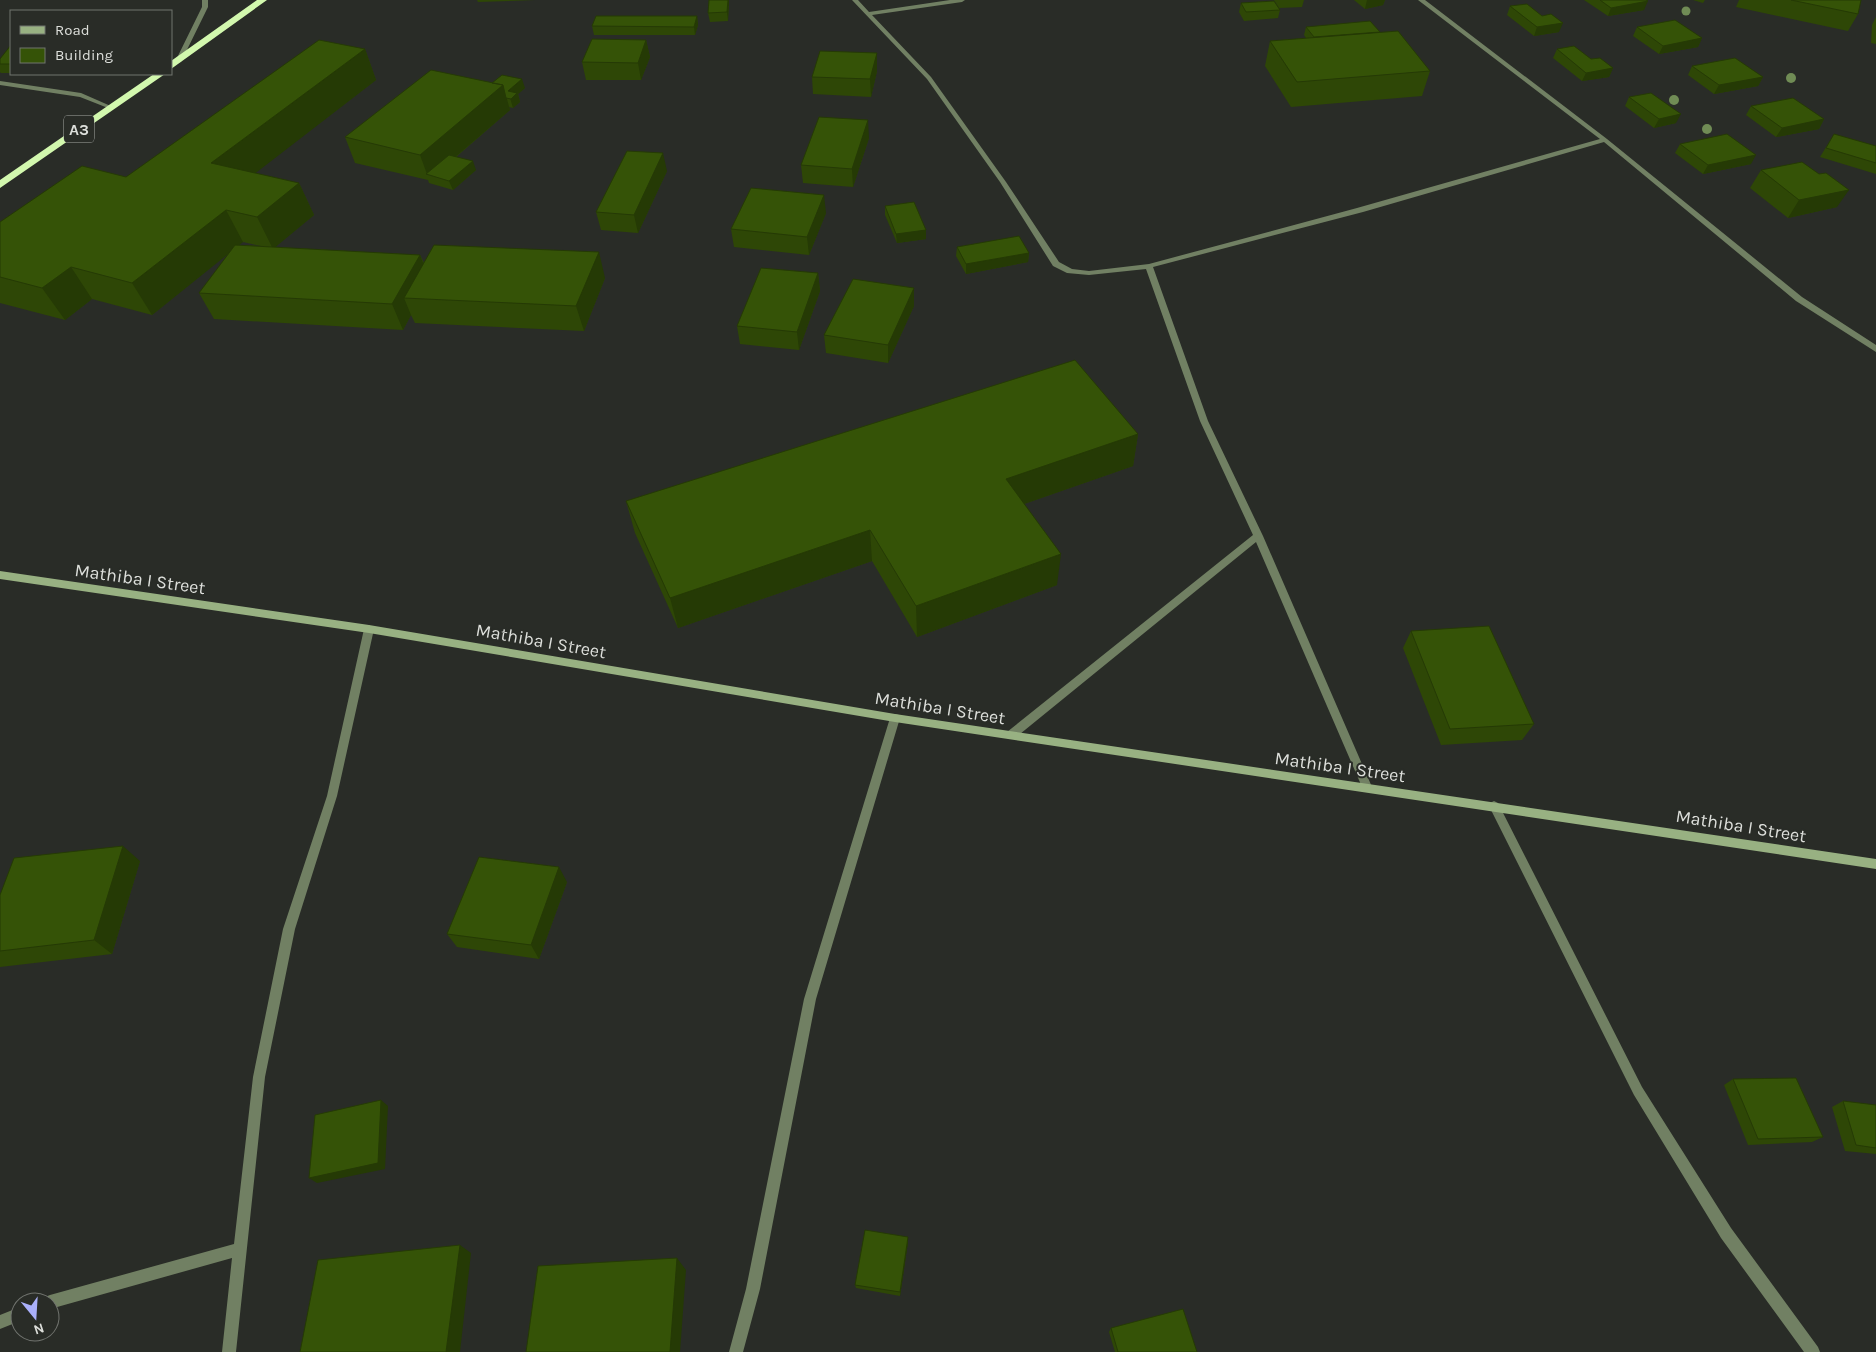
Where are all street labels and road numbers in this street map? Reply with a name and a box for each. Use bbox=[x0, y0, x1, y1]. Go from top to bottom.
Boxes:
road number: A3 bbox=[64, 116, 94, 142]
street label: Mathiba I Street bbox=[73, 559, 207, 599]
street label: Mathiba I Street bbox=[474, 619, 608, 663]
street label: Mathiba I Street bbox=[873, 687, 1007, 729]
street label: Mathiba I Street bbox=[1273, 747, 1407, 787]
street label: Mathiba I Street bbox=[1674, 805, 1808, 847]

